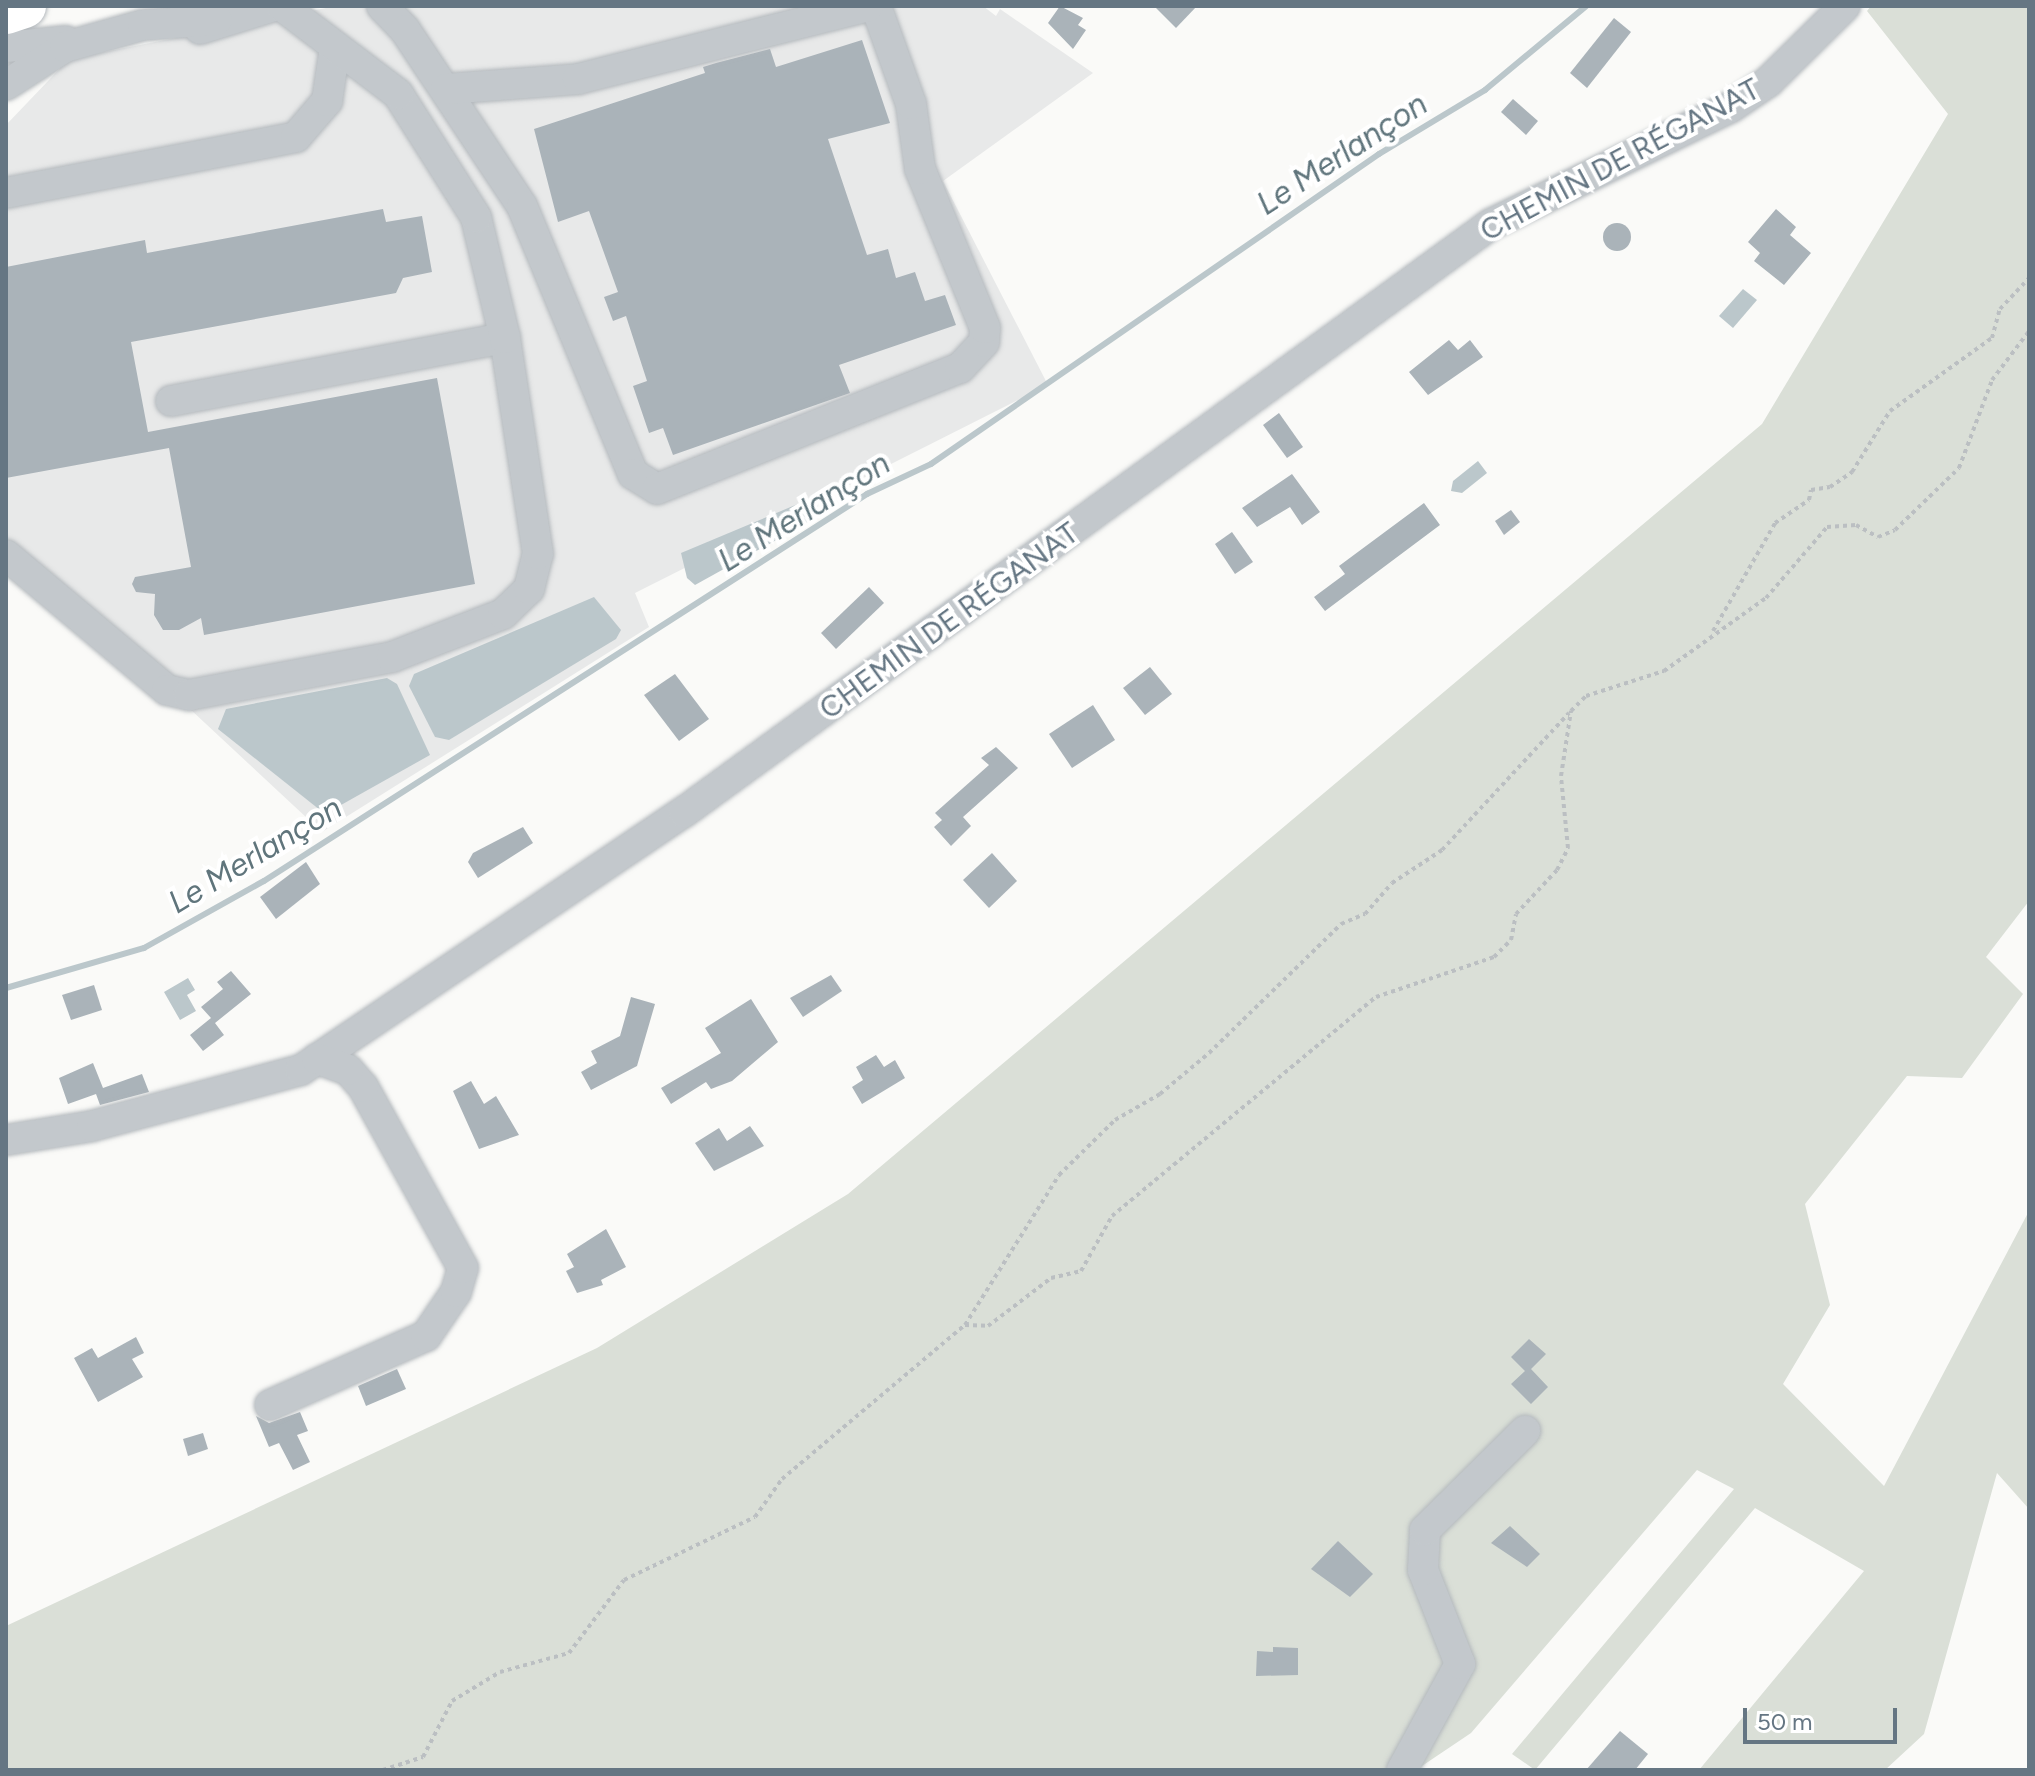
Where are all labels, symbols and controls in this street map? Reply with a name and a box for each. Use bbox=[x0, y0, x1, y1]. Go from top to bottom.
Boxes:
street label: CHEMIN DE RÉGANAT bbox=[1474, 71, 1766, 249]
water label: Le Merlançon bbox=[1250, 85, 1434, 223]
water label: Le Merlançon bbox=[711, 444, 897, 580]
street label: CHEMIN DE RÉGANAT bbox=[813, 515, 1085, 727]
water label: Le Merlançon bbox=[162, 788, 348, 922]
scale bar bbox=[1747, 1692, 1901, 1742]
text: 50 m bbox=[1757, 1707, 1813, 1736]

